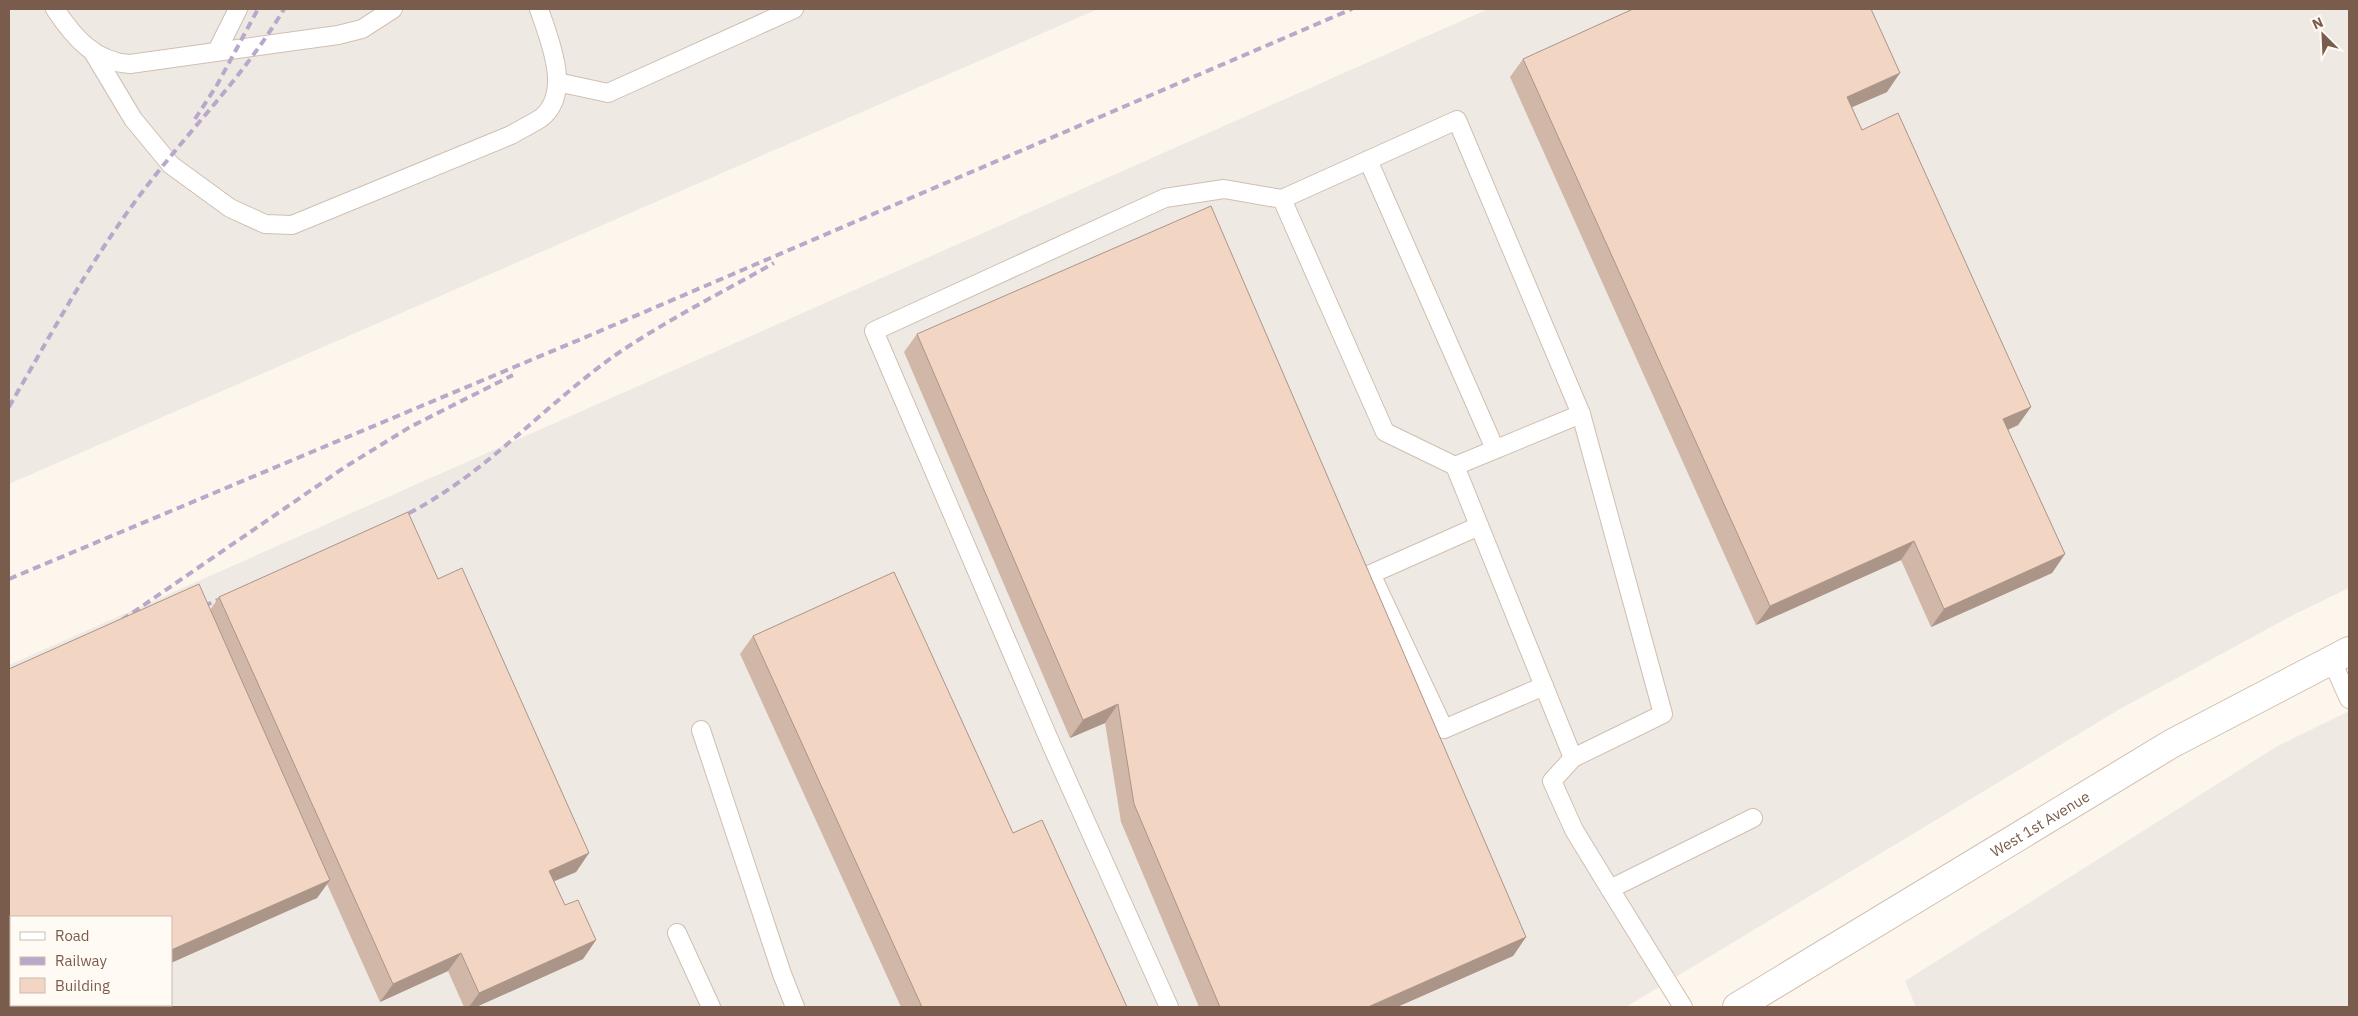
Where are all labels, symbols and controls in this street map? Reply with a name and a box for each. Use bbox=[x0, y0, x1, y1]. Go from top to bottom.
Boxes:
north arrow bbox=[2298, 10, 2348, 60]
text: N bbox=[2309, 13, 2326, 33]
street label: West 1st Avenue bbox=[1987, 786, 2093, 861]
legend bbox=[10, 916, 172, 1006]
text: Road bbox=[55, 926, 90, 945]
text: Railway bbox=[55, 951, 108, 970]
text: Building bbox=[55, 976, 110, 995]

